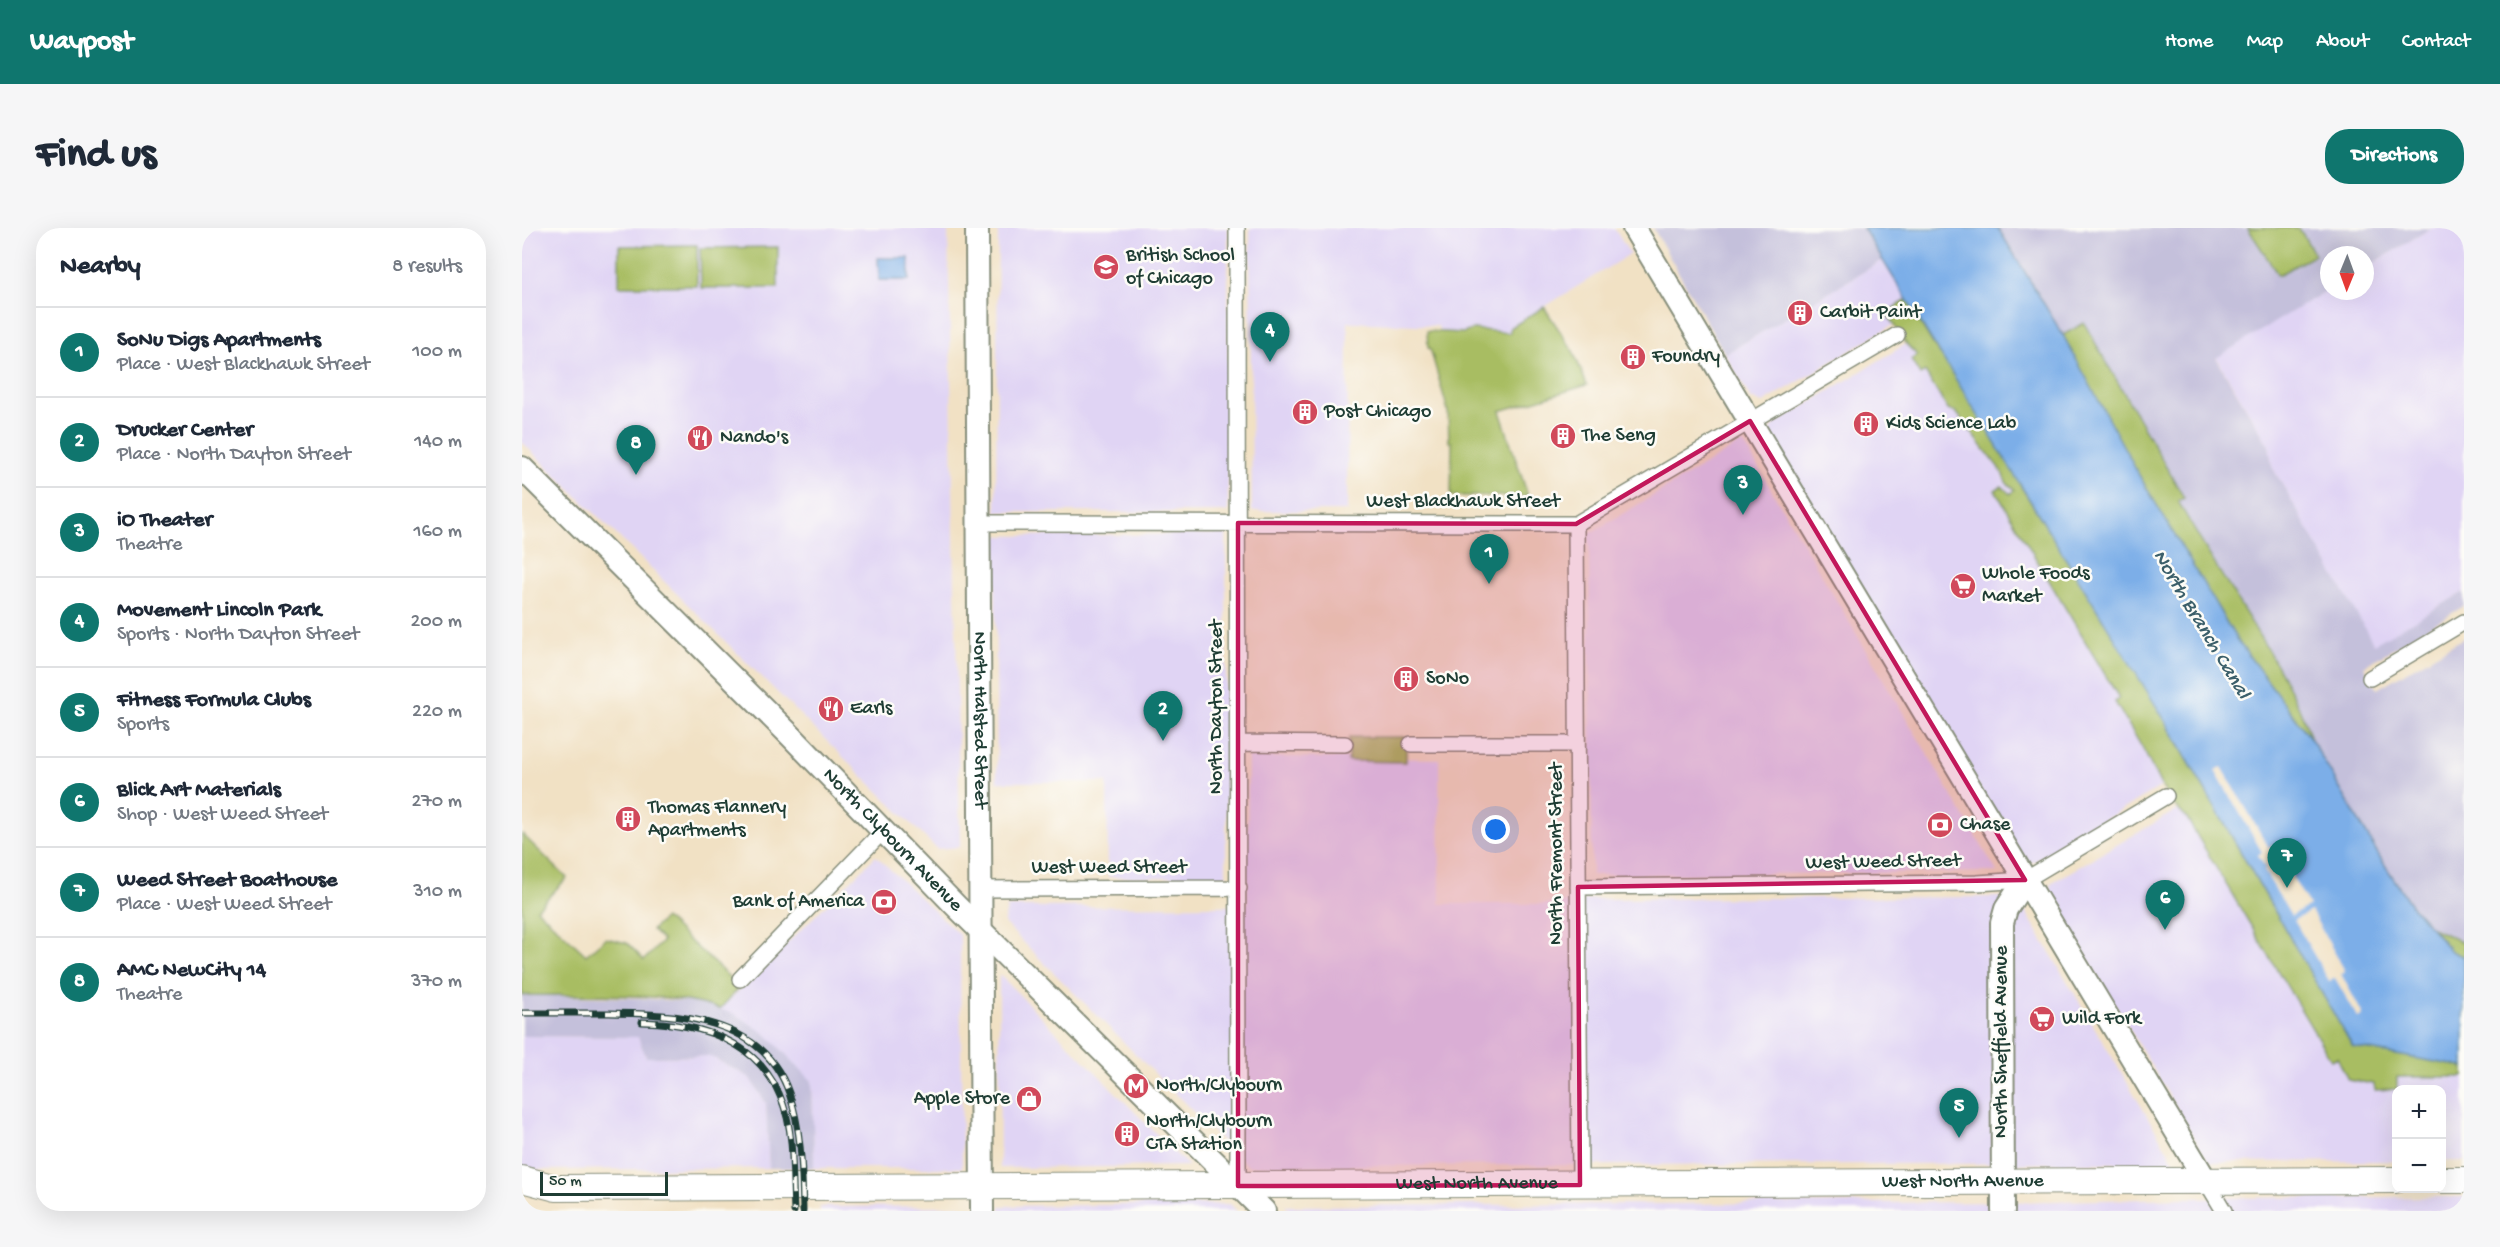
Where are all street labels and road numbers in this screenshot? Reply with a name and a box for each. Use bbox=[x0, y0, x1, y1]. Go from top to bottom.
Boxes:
street label: West Blackhawk Street bbox=[1366, 491, 1562, 514]
street label: North Dayton Street bbox=[1206, 618, 1229, 794]
street label: North Halsted Street bbox=[968, 631, 991, 810]
street label: North Fremont Street bbox=[1546, 761, 1569, 945]
street label: North Clybourn Avenue bbox=[817, 764, 967, 917]
street label: West Weed Street bbox=[1805, 850, 1963, 876]
street label: West Weed Street bbox=[1031, 857, 1188, 880]
street label: North Sheffield Avenue bbox=[1991, 945, 2014, 1138]
street label: West North Avenue bbox=[1882, 1170, 2045, 1194]
street label: West North Avenue bbox=[1396, 1172, 1559, 1196]

